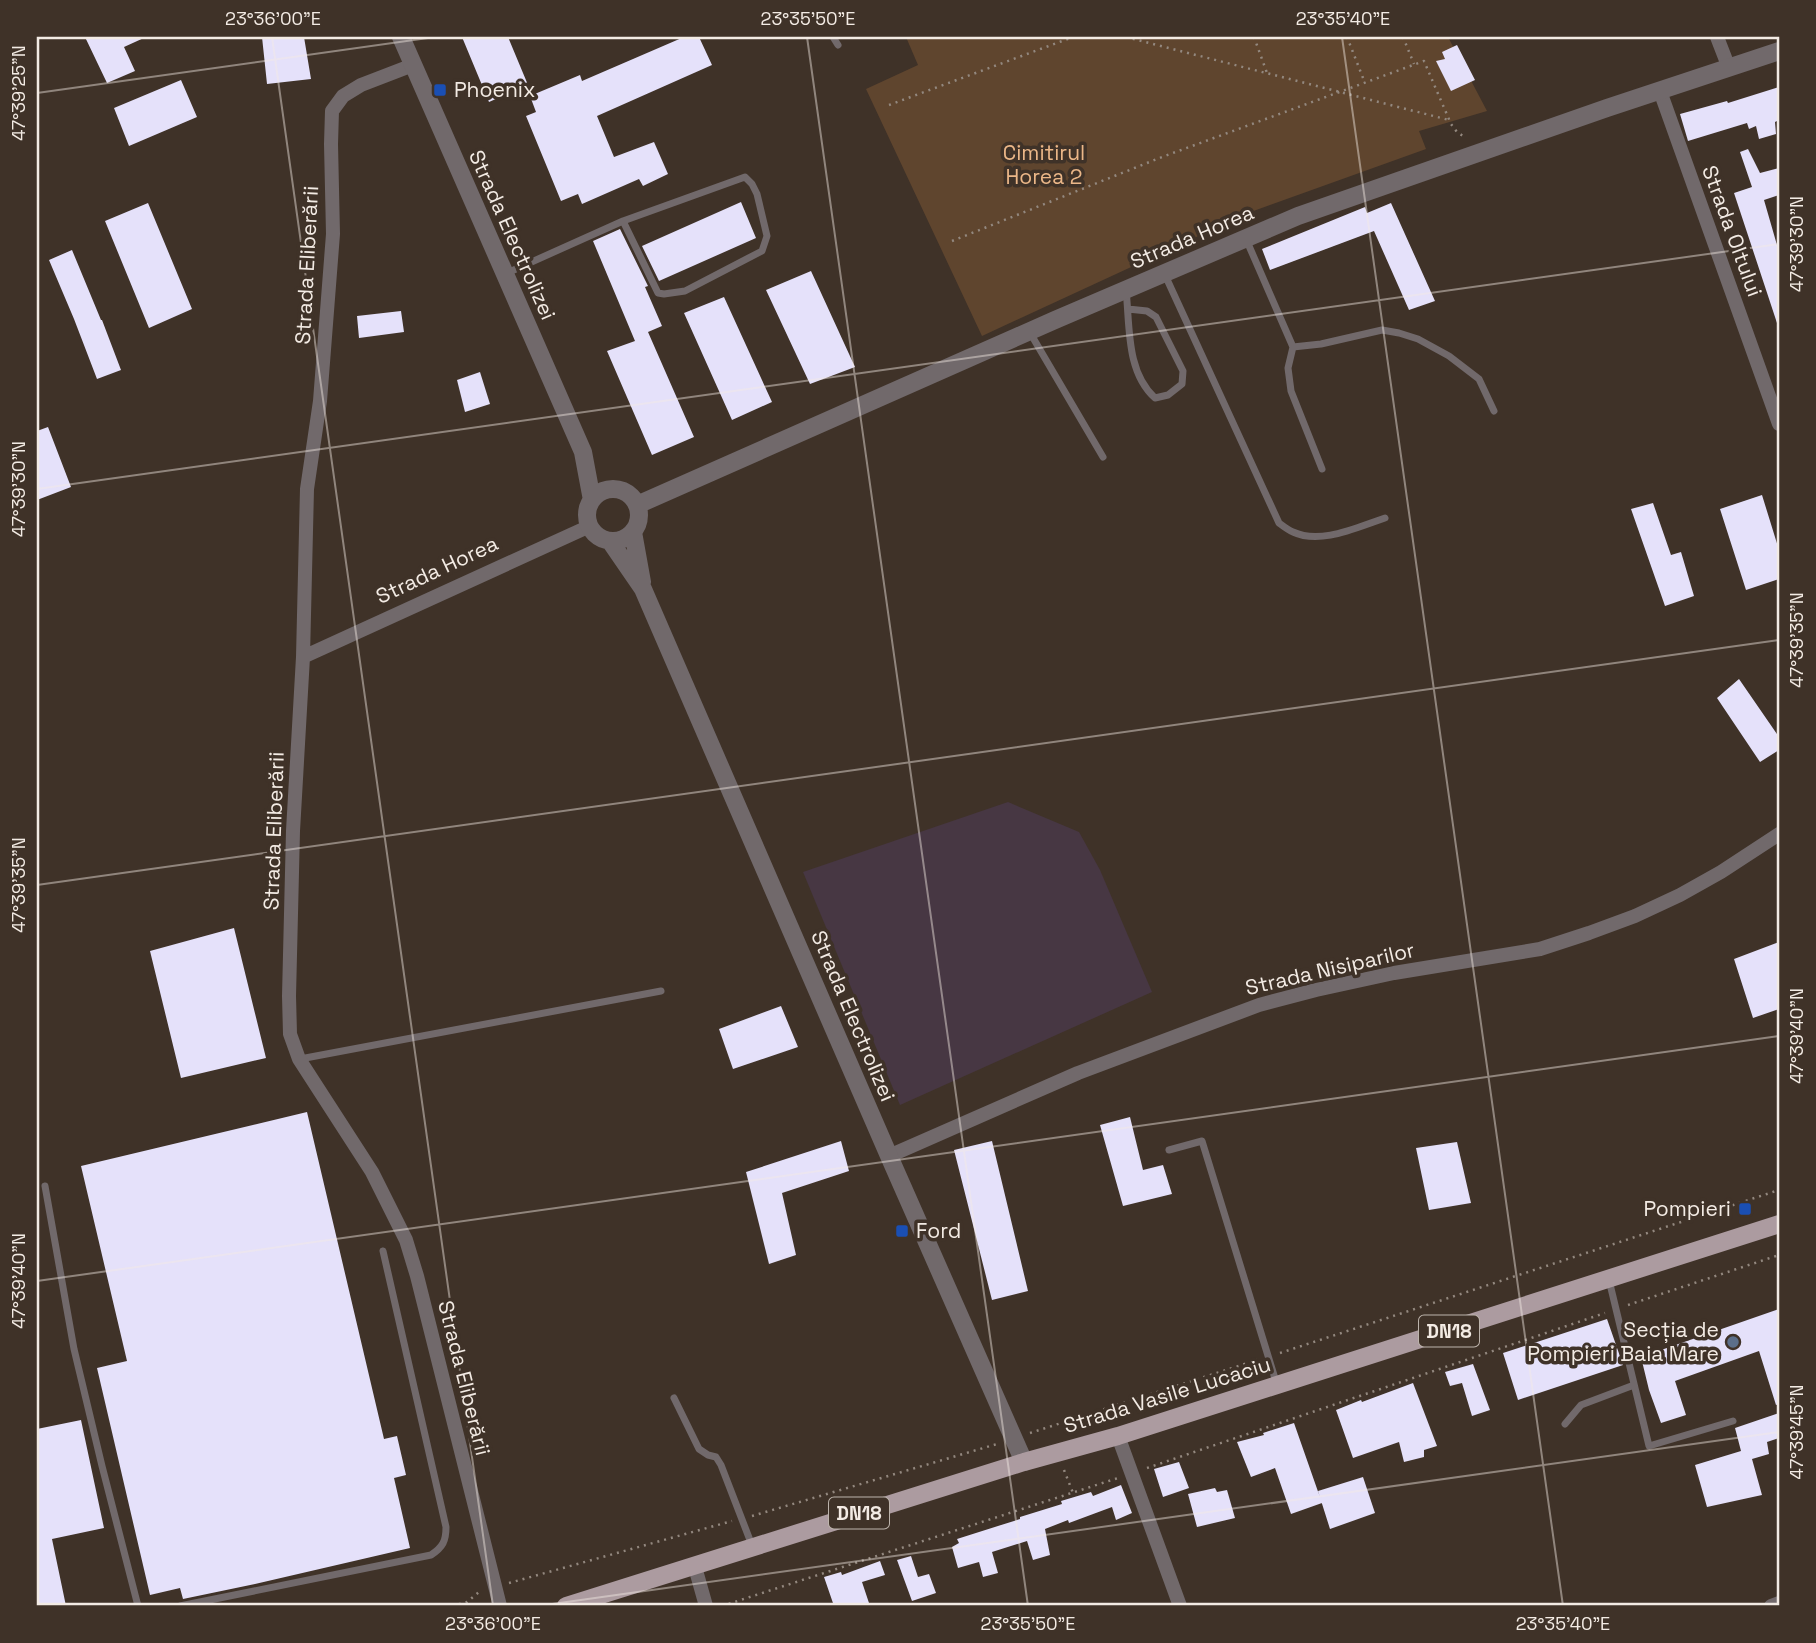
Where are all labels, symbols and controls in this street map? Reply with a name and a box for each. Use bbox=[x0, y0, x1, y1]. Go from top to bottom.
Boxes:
text: 23°36'00"E bbox=[225, 7, 321, 30]
text: 23°35'50"E bbox=[761, 7, 855, 30]
text: 23°35'40"E bbox=[1296, 7, 1390, 30]
text: 47°39'25"N bbox=[7, 45, 30, 141]
place label: Phoenix bbox=[454, 76, 535, 103]
marker: Phoenix bbox=[432, 82, 448, 98]
park label: Cimitirul Horea 2 bbox=[1003, 139, 1085, 190]
street label: Strada Electrolizei bbox=[463, 146, 562, 324]
street label: Strada Oltului bbox=[1696, 161, 1769, 300]
street label: Strada Eliberării bbox=[289, 185, 324, 345]
text: 47°39'30"N bbox=[1785, 196, 1808, 292]
street label: Strada Horea bbox=[1126, 198, 1258, 275]
text: 47°39'30"N bbox=[7, 441, 30, 537]
street label: Strada Horea bbox=[371, 529, 502, 610]
text: 47°39'35"N bbox=[1785, 592, 1808, 688]
street label: Strada Eliberării bbox=[257, 751, 290, 911]
text: 47°39'35"N bbox=[7, 837, 30, 933]
street label: Strada Electrolizei bbox=[805, 926, 902, 1105]
street label: Strada Nisiparilor bbox=[1243, 936, 1417, 1001]
text: 47°39'40"N bbox=[1785, 988, 1808, 1084]
place label: Pompieri bbox=[1644, 1195, 1731, 1222]
marker: Pompieri bbox=[1737, 1201, 1753, 1217]
place label: Ford bbox=[916, 1217, 961, 1244]
marker: Ford bbox=[894, 1223, 910, 1239]
text: 47°39'40"N bbox=[7, 1233, 30, 1329]
street label: Strada Eliberării bbox=[432, 1298, 497, 1458]
road number: DN18 bbox=[1419, 1316, 1479, 1346]
place label: Secția de Pompieri Baia Mare bbox=[1527, 1316, 1719, 1367]
marker: Secția de Pompieri Baia Mare bbox=[1725, 1334, 1741, 1350]
street label: Strada Vasile Lucaciu bbox=[1060, 1350, 1274, 1439]
text: 47°39'45"N bbox=[1785, 1385, 1808, 1479]
road number: DN18 bbox=[829, 1498, 889, 1528]
text: 23°36'00"E bbox=[445, 1612, 541, 1635]
text: 23°35'50"E bbox=[981, 1612, 1075, 1635]
text: 23°35'40"E bbox=[1516, 1612, 1610, 1635]

